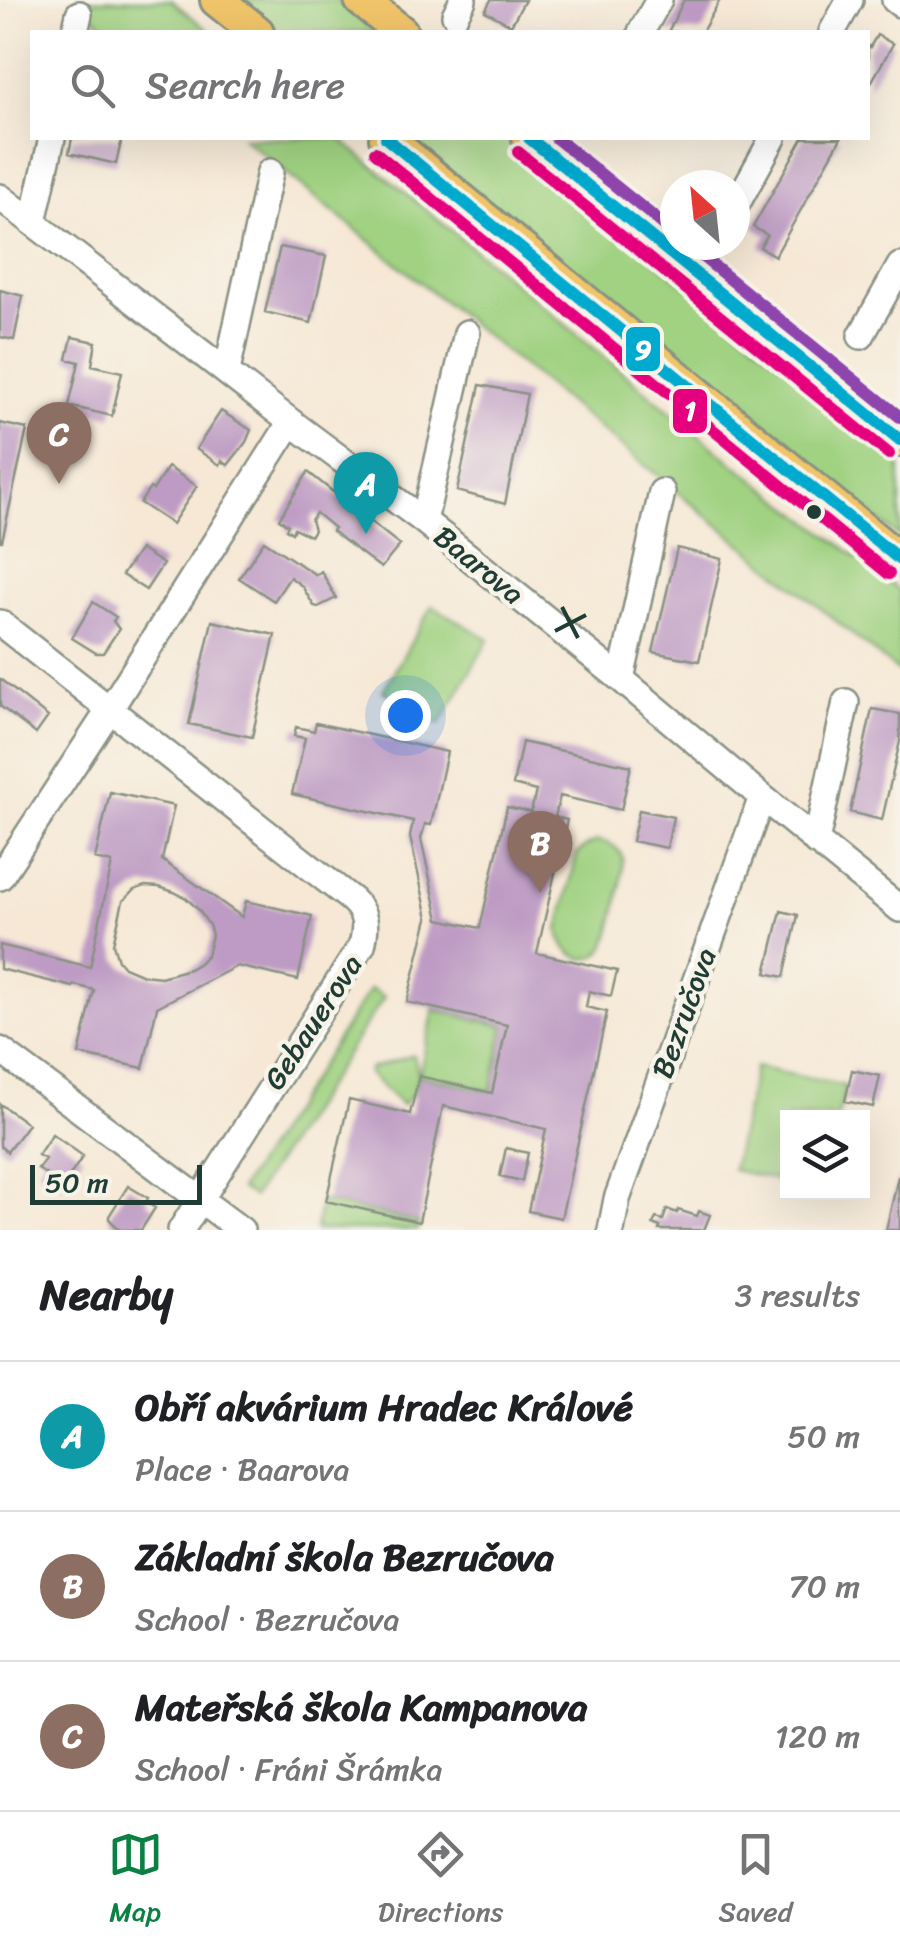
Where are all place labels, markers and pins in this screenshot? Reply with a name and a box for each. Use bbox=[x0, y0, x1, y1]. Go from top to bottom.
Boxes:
pin: C bbox=[27, 402, 92, 484]
pin: A bbox=[334, 452, 398, 534]
unlabelled marker bbox=[804, 502, 824, 522]
pin: B bbox=[508, 810, 572, 893]

